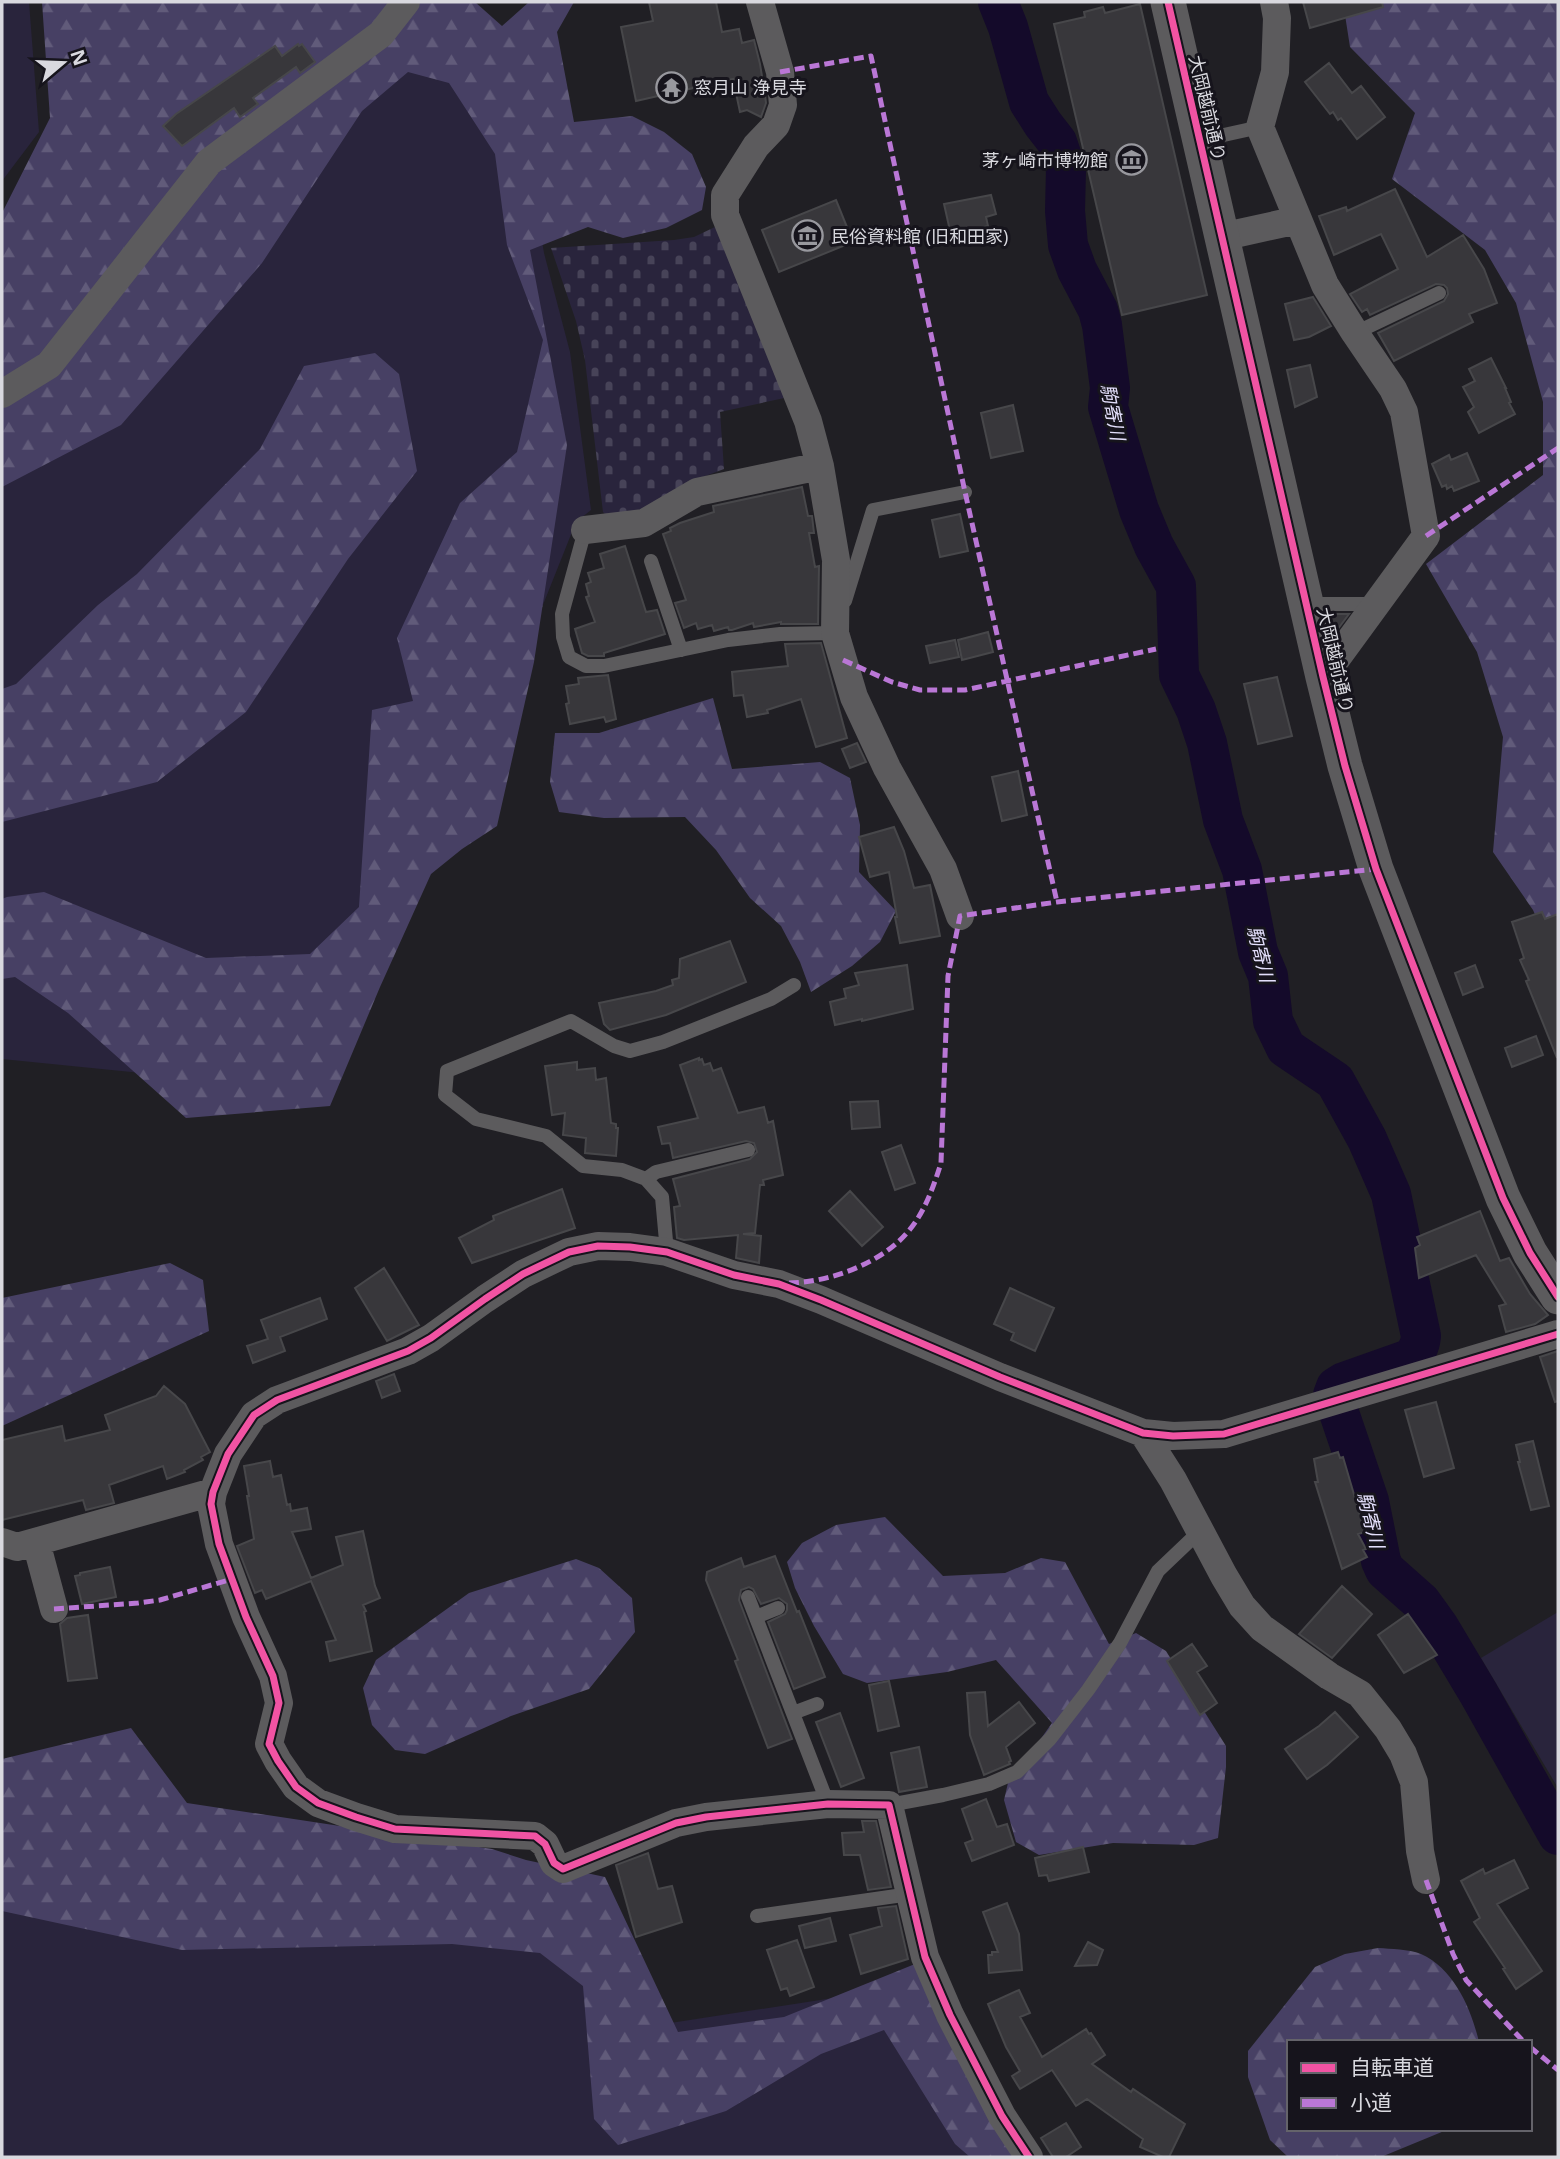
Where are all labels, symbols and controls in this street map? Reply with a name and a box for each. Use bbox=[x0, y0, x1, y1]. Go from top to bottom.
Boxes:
north arrow bbox=[28, 28, 98, 98]
text: N bbox=[64, 46, 94, 69]
street label: 大岡越前通り bbox=[1184, 53, 1232, 163]
temple icon: 窓月山 浄見寺 bbox=[654, 70, 688, 104]
place label: 窓月山 浄見寺 bbox=[694, 75, 807, 99]
museum icon: 茅ヶ崎市博物館 bbox=[1114, 143, 1148, 177]
place label: 茅ヶ崎市博物館 bbox=[982, 148, 1108, 172]
museum icon: 民俗資料館 (旧和田家) bbox=[791, 219, 825, 253]
place label: 民俗資料館 (旧和田家) bbox=[831, 224, 1008, 248]
water label: 駒寄川 bbox=[1095, 382, 1132, 444]
street label: 大岡越前通り bbox=[1312, 605, 1360, 715]
water label: 駒寄川 bbox=[1241, 923, 1281, 987]
water label: 駒寄川 bbox=[1351, 1489, 1391, 1553]
legend bbox=[1287, 2040, 1532, 2131]
text: 自転車道 bbox=[1350, 2053, 1434, 2081]
text: 小道 bbox=[1350, 2088, 1392, 2116]

